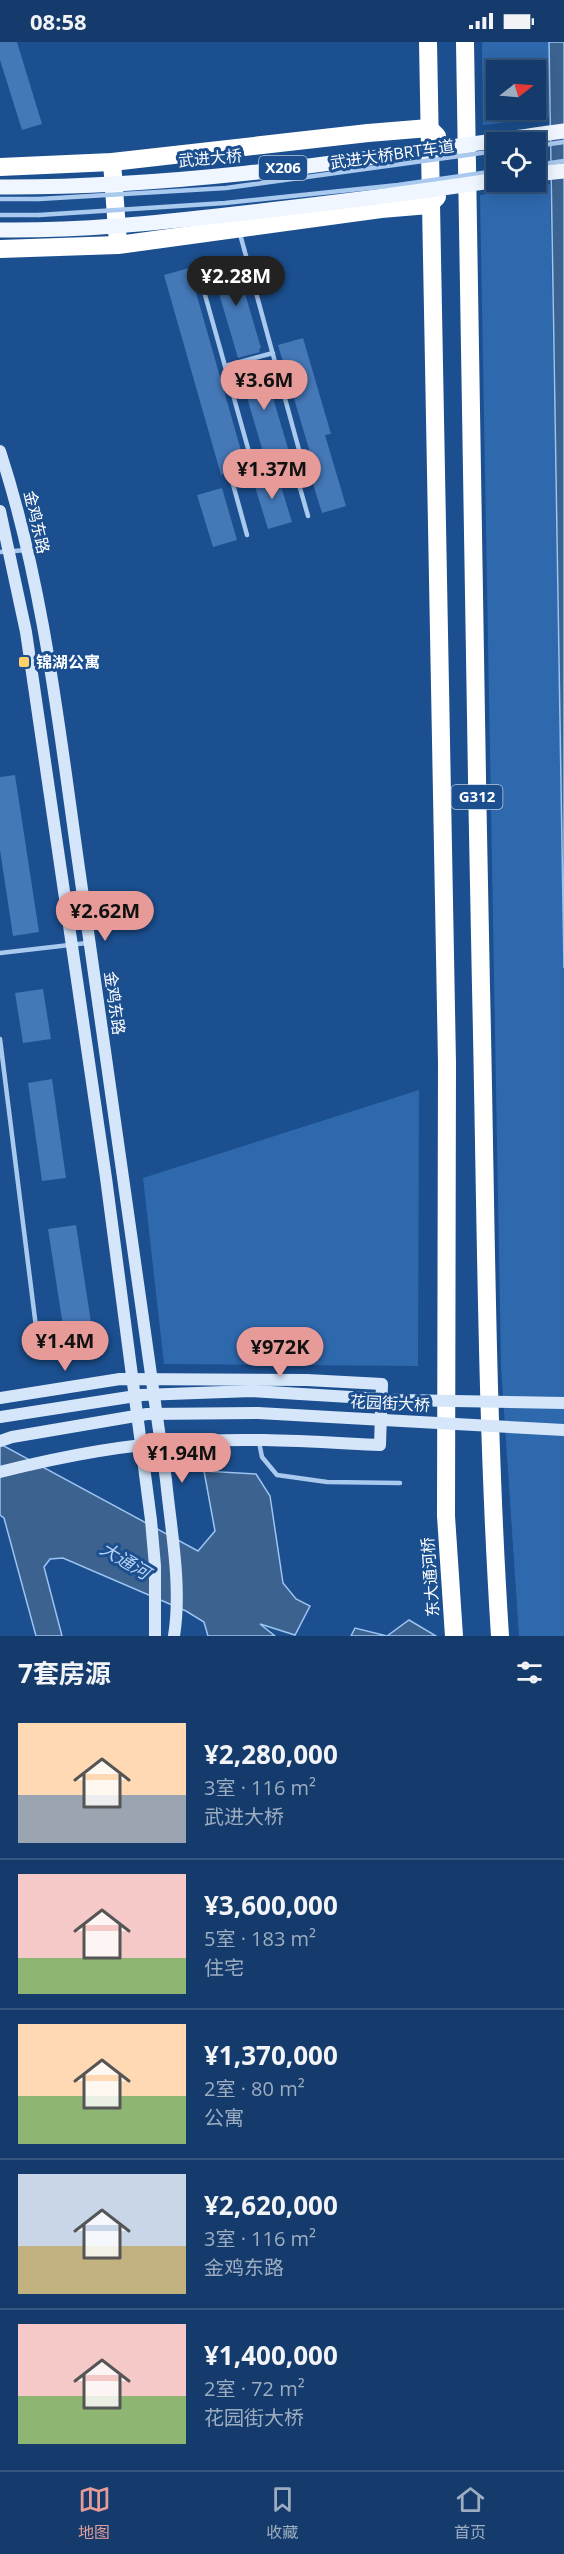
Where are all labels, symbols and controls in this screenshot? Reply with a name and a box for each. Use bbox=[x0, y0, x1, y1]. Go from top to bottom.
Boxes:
text: 08:58 bbox=[30, 6, 87, 36]
north arrow bbox=[486, 60, 546, 120]
map controls bbox=[486, 60, 546, 192]
button: locate bbox=[486, 132, 546, 192]
street label: 武进大桥BRT车道 bbox=[329, 134, 455, 174]
street label: 武进大桥 bbox=[177, 144, 243, 172]
road number: X206 bbox=[259, 156, 307, 180]
pin: ¥2.28M bbox=[187, 256, 285, 307]
text: ¥2.28M bbox=[201, 262, 271, 289]
pin: ¥3.6M bbox=[222, 360, 306, 411]
text: ¥3.6M bbox=[235, 366, 293, 393]
pin: ¥1.37M bbox=[223, 449, 321, 500]
text: ¥1.37M bbox=[237, 455, 307, 482]
street label: 金鸡东路 bbox=[19, 488, 55, 556]
place label: 锦湖公寓 bbox=[36, 651, 100, 673]
marker: 锦湖公寓 bbox=[17, 655, 31, 669]
road number: G312 bbox=[452, 785, 502, 809]
pin: ¥2.62M bbox=[56, 891, 154, 942]
text: ¥2.62M bbox=[70, 897, 140, 924]
street label: 金鸡东路 bbox=[100, 970, 130, 1036]
pin: ¥1.4M bbox=[23, 1321, 107, 1372]
text: ¥1.4M bbox=[36, 1327, 94, 1354]
pin: ¥972K bbox=[238, 1327, 322, 1378]
text: ¥972K bbox=[250, 1333, 310, 1360]
street label: 花园街大桥 bbox=[349, 1390, 431, 1416]
pin: ¥1.94M bbox=[133, 1433, 231, 1484]
text: ¥1.94M bbox=[147, 1439, 217, 1466]
water label: 大通河 bbox=[96, 1536, 157, 1586]
street label: 东大通河桥 bbox=[416, 1536, 444, 1618]
text: 7套房源 bbox=[18, 1655, 111, 1691]
icon: filters bbox=[513, 1656, 546, 1689]
text: ¥2,280,000 bbox=[204, 1736, 338, 1772]
icon: home bbox=[66, 1747, 138, 1819]
text: 3室 · 116 m² bbox=[204, 1774, 316, 1801]
text: 武进大桥 bbox=[204, 1803, 284, 1830]
text: ¥3,600,000 bbox=[204, 1887, 338, 1923]
icon: home bbox=[66, 1898, 138, 1970]
text: 5室 · 183 m² bbox=[204, 1925, 316, 1952]
text: 住宅 bbox=[204, 1954, 244, 1981]
text: ¥1,370,000 bbox=[204, 2037, 338, 2073]
icon: home bbox=[66, 2048, 138, 2120]
text: 2室 · 80 m² bbox=[204, 2075, 305, 2102]
text: 公寓 bbox=[204, 2104, 244, 2131]
text: ¥2,620,000 bbox=[204, 2187, 338, 2223]
icon: home bbox=[66, 2198, 138, 2270]
text: 3室 · 116 m² bbox=[204, 2225, 316, 2252]
text: 金鸡东路 bbox=[204, 2254, 284, 2281]
text: ¥1,400,000 bbox=[204, 2337, 338, 2373]
icon: home bbox=[66, 2348, 138, 2420]
text: 2室 · 72 m² bbox=[204, 2375, 305, 2402]
text: 花园街大桥 bbox=[204, 2404, 304, 2431]
tab: 地图 bbox=[78, 2483, 111, 2543]
tab: 收藏 bbox=[266, 2483, 299, 2543]
tab: 首页 bbox=[454, 2483, 487, 2543]

